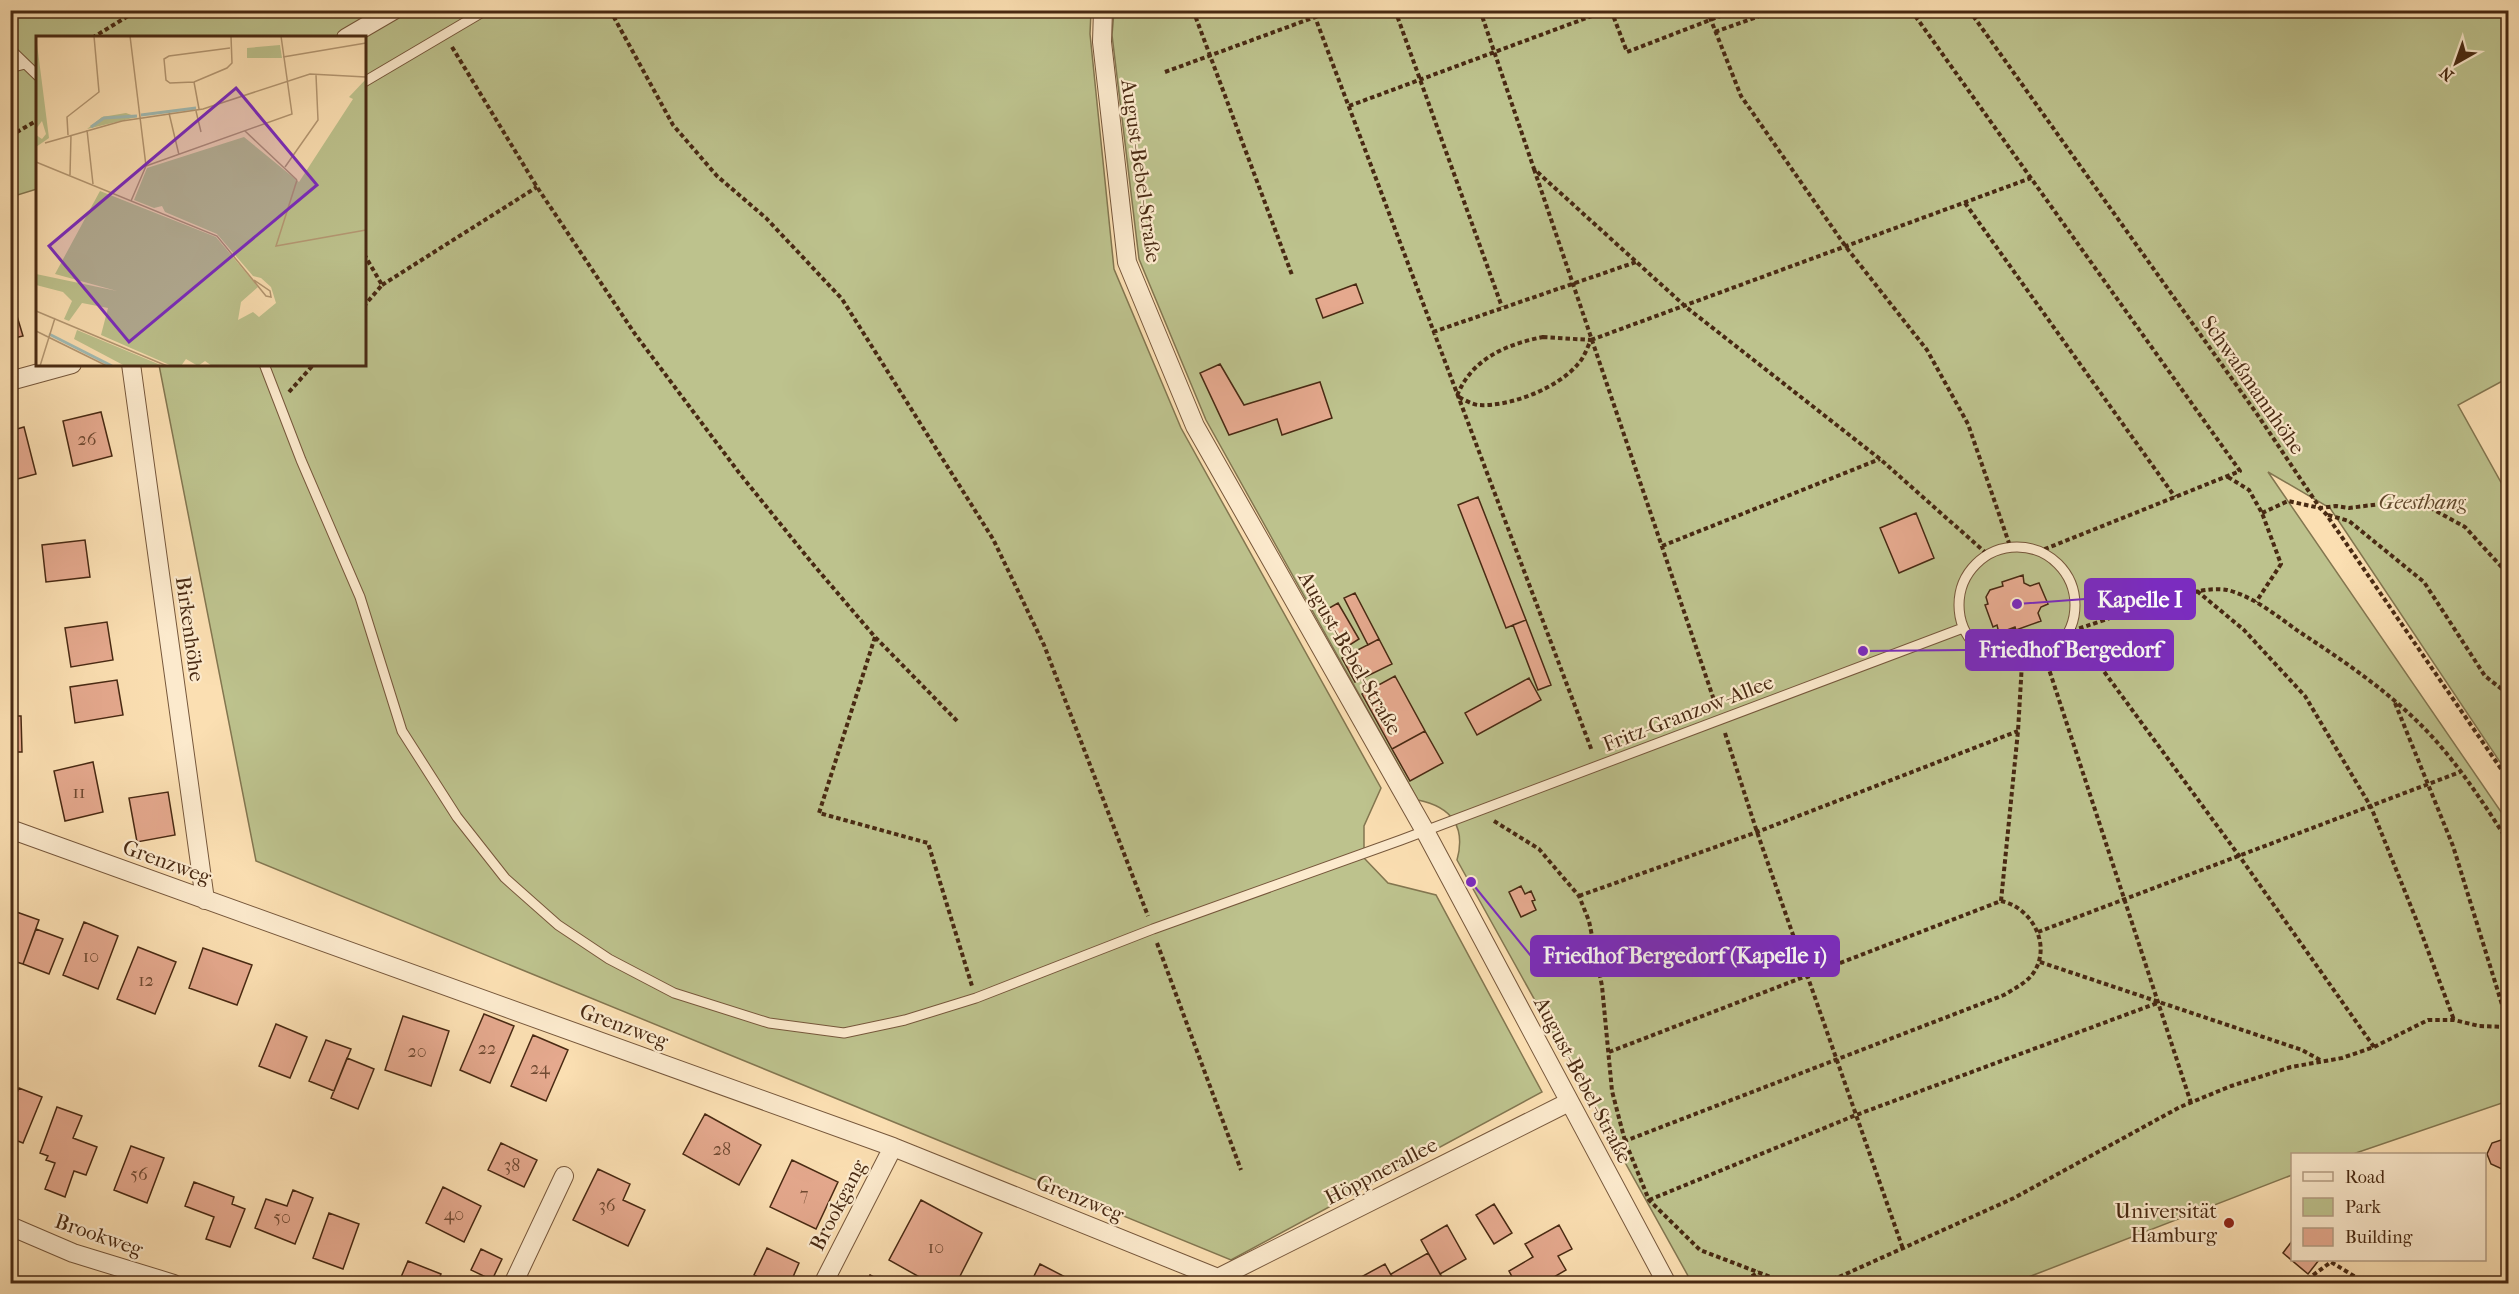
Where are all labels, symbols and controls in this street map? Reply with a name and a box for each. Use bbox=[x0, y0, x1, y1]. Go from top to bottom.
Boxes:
north arrow bbox=[2426, 33, 2486, 93]
inset map bbox=[36, 36, 366, 366]
text: N bbox=[2435, 62, 2457, 85]
street label: August-Bebel-Straße bbox=[1116, 77, 1166, 264]
street label: Schwaßmannhöhe bbox=[2196, 311, 2310, 459]
house number: 26 bbox=[77, 429, 97, 450]
park label: Geesthang bbox=[2378, 490, 2466, 514]
street label: August-Bebel-Straße bbox=[1293, 566, 1407, 739]
street label: Birkenhöhe bbox=[171, 575, 209, 683]
callout: Kapelle I bbox=[2085, 579, 2195, 619]
text: Kapelle I bbox=[2097, 587, 2183, 613]
callout: Friedhof Bergedorf bbox=[1966, 630, 2173, 670]
text: Friedhof Bergedorf bbox=[1978, 637, 2166, 663]
street label: Fritz-Granzow-Allee bbox=[1599, 669, 1777, 757]
house number: 11 bbox=[73, 782, 85, 803]
street label: Grenzweg bbox=[119, 835, 215, 889]
callout: Friedhof Bergedorf (Kapelle 1) bbox=[1531, 936, 1839, 976]
text: Friedhof Bergedorf (Kapelle 1) bbox=[1542, 943, 1827, 969]
house number: 10 bbox=[83, 946, 99, 967]
house number: 12 bbox=[138, 970, 154, 991]
street label: August-Bebel-Straße bbox=[1529, 992, 1637, 1167]
street label: Grenzweg bbox=[576, 999, 672, 1053]
house number: 22 bbox=[478, 1038, 496, 1059]
house number: 20 bbox=[407, 1041, 427, 1062]
house number: 24 bbox=[530, 1058, 550, 1079]
street label: Höppnerallee bbox=[1321, 1132, 1441, 1210]
house number: 28 bbox=[713, 1139, 731, 1160]
legend bbox=[2291, 1153, 2486, 1261]
house number: 38 bbox=[504, 1155, 520, 1176]
street label: Brookgang bbox=[805, 1155, 871, 1254]
house number: 56 bbox=[130, 1164, 148, 1185]
text: Road bbox=[2345, 1167, 2385, 1188]
street label: Grenzweg bbox=[1033, 1170, 1128, 1227]
house number: 7 bbox=[800, 1184, 809, 1205]
house number: 36 bbox=[598, 1195, 616, 1216]
text: Park bbox=[2345, 1197, 2382, 1218]
place label: Universität Hamburg bbox=[2115, 1199, 2218, 1247]
house number: 40 bbox=[444, 1204, 464, 1225]
house number: 50 bbox=[273, 1207, 291, 1228]
street label: Brookweg bbox=[52, 1209, 147, 1261]
marker: Universität Hamburg bbox=[2222, 1216, 2236, 1230]
text: Building bbox=[2345, 1227, 2413, 1248]
house number: 10 bbox=[928, 1237, 944, 1258]

